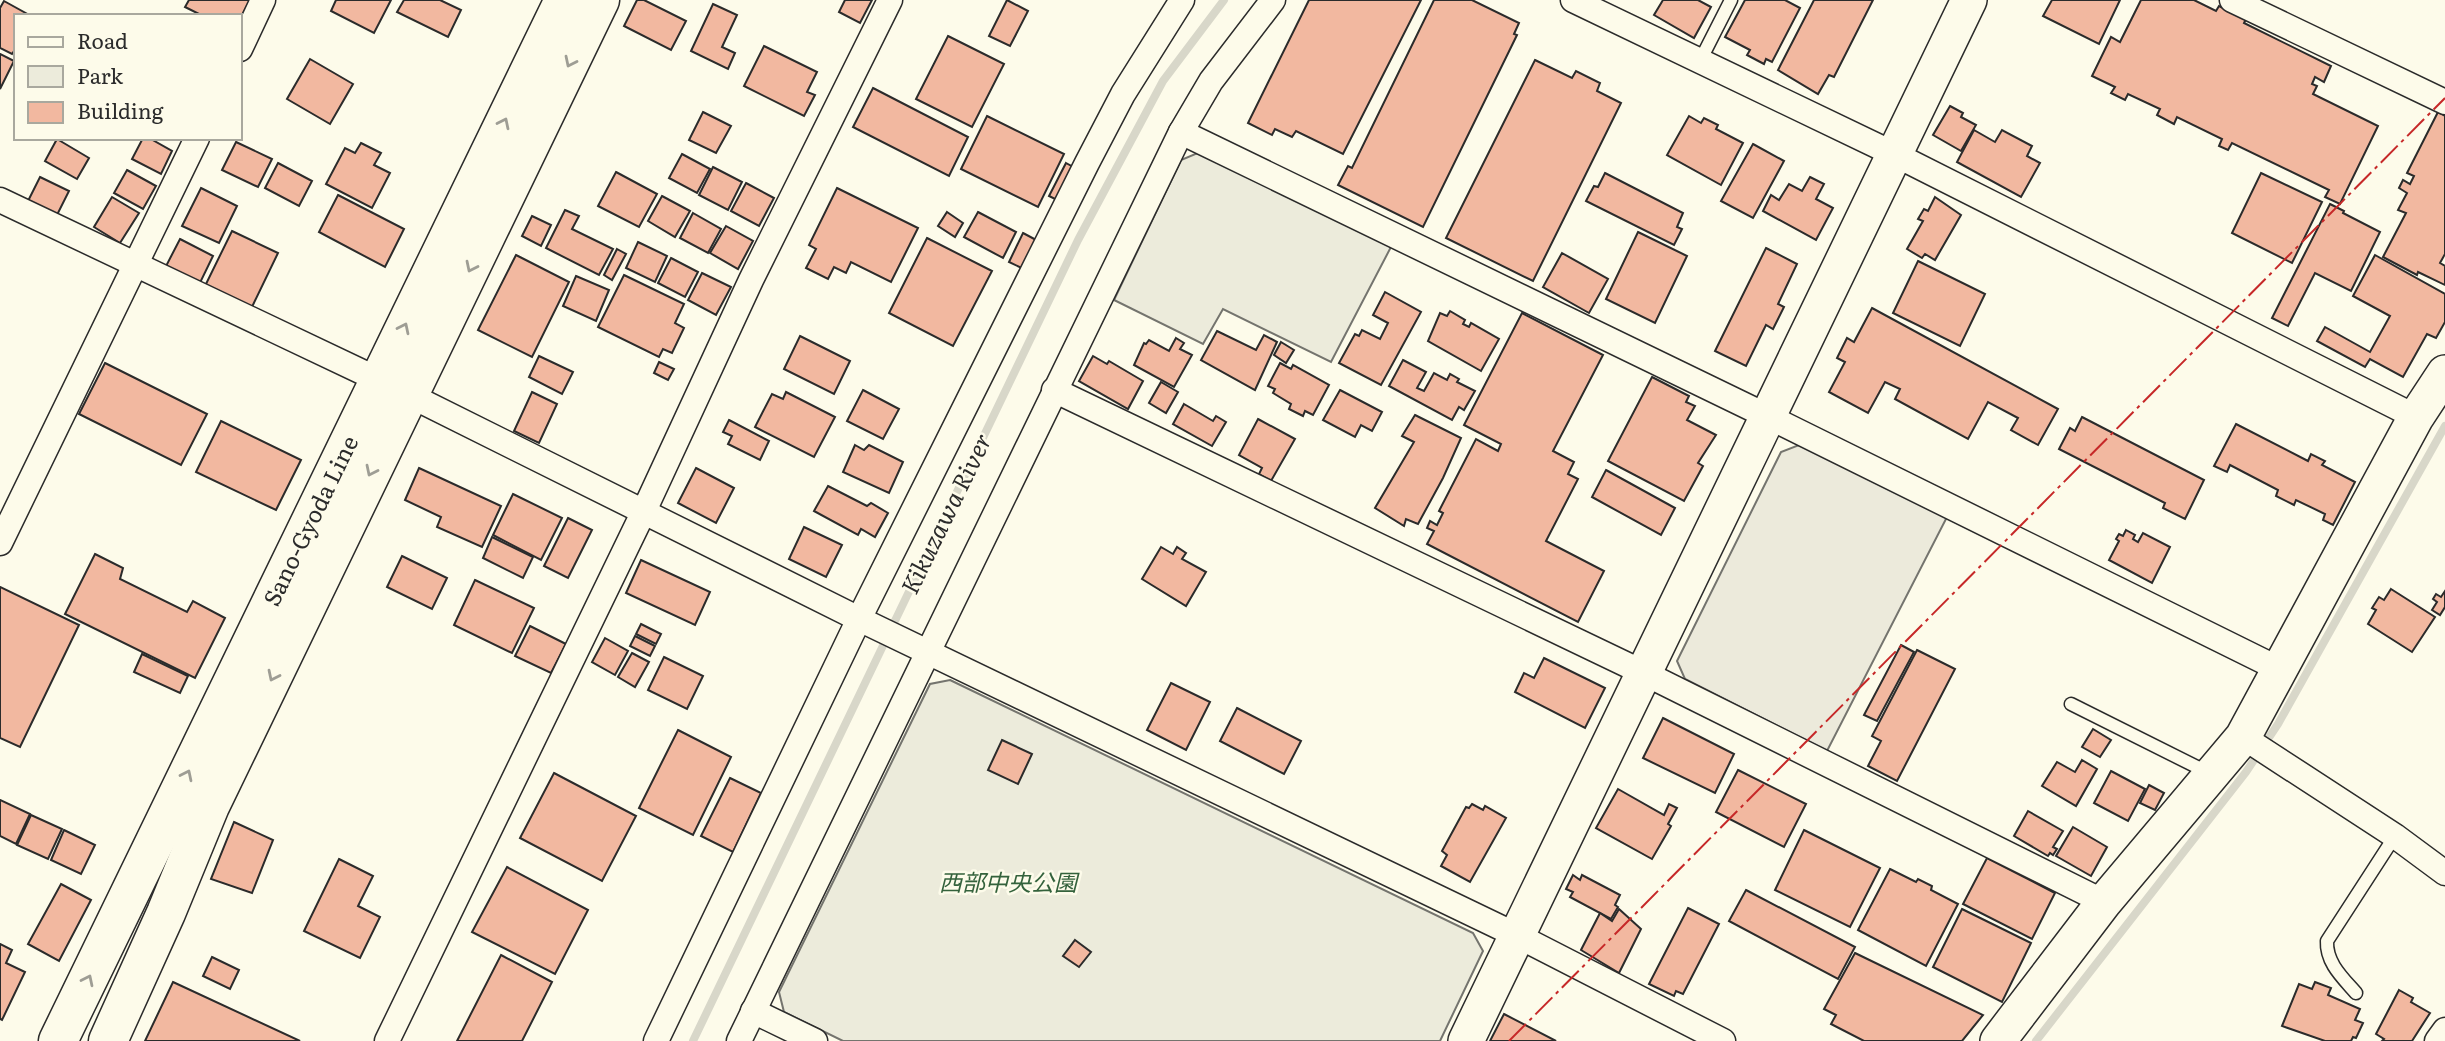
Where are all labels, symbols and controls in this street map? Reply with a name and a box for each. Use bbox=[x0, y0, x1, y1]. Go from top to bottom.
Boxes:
legend bbox=[14, 14, 242, 140]
text: Road bbox=[77, 24, 128, 55]
one-way arrow bbox=[564, 54, 578, 67]
text: Park bbox=[77, 59, 123, 90]
text: Building bbox=[77, 94, 164, 125]
one-way arrow bbox=[496, 118, 510, 130]
one-way arrow bbox=[466, 260, 480, 272]
one-way arrow bbox=[396, 323, 410, 335]
water label: Kikuzawa River bbox=[891, 427, 999, 599]
street label: Sano-Gyoda Line bbox=[253, 429, 365, 611]
one-way arrow bbox=[366, 464, 380, 476]
one-way arrow bbox=[267, 669, 281, 681]
one-way arrow bbox=[179, 770, 193, 782]
park label: 西部中央公園 bbox=[939, 864, 1080, 898]
one-way arrow bbox=[79, 975, 93, 987]

